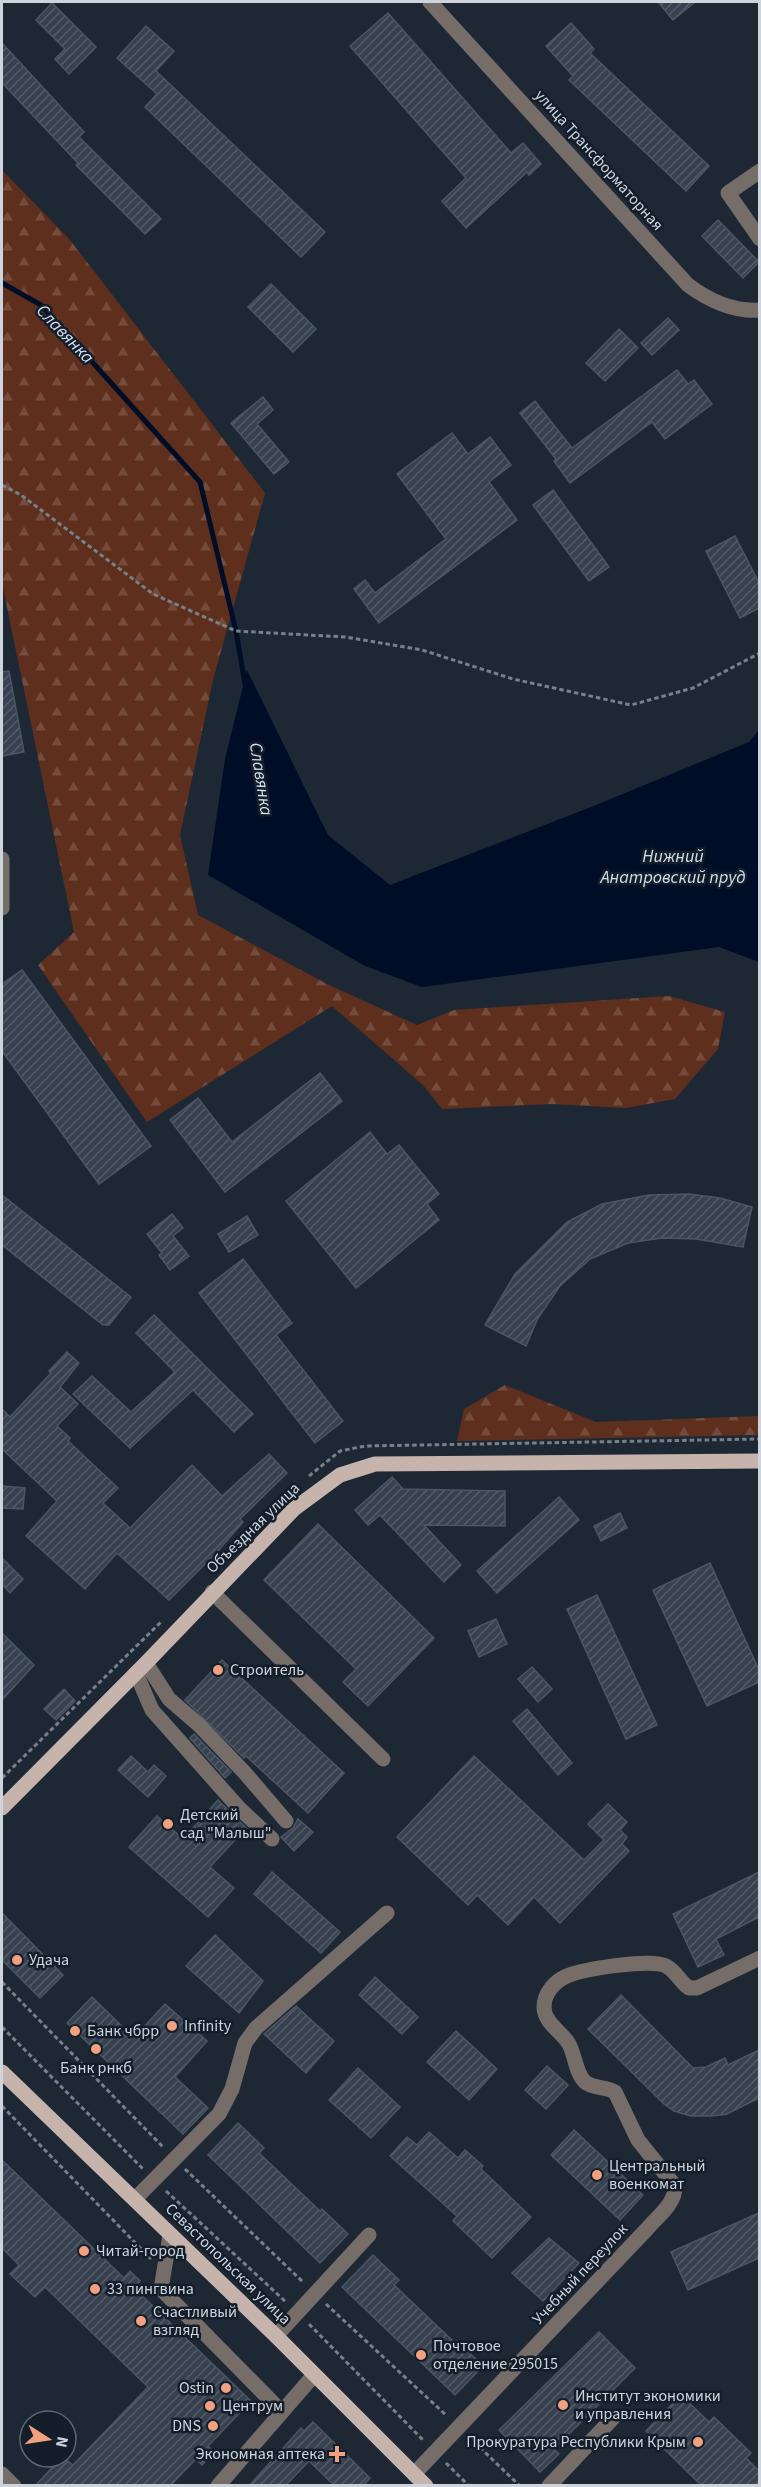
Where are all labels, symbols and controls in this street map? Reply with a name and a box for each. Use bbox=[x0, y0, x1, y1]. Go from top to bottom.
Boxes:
street label: улица Трансформаторная bbox=[530, 85, 668, 235]
water label: Славянка bbox=[30, 299, 100, 369]
water label: Славянка bbox=[243, 741, 279, 818]
water label: Нижний Анатровский пруд bbox=[599, 844, 746, 890]
street label: Объездная улица bbox=[201, 1478, 305, 1578]
place label: Строитель bbox=[230, 1659, 304, 1681]
marker: Строитель bbox=[211, 1663, 225, 1677]
place label: Детский сад "Малыш" bbox=[180, 1804, 272, 1844]
marker: Детский сад "Малыш" bbox=[161, 1817, 175, 1831]
place label: Удача bbox=[29, 1949, 69, 1971]
marker: Удача bbox=[10, 1953, 24, 1967]
place label: Infinity bbox=[184, 2015, 232, 2037]
marker: Infinity bbox=[165, 2019, 179, 2033]
place label: Банк чбрр bbox=[87, 2020, 159, 2042]
marker: Банк чбрр bbox=[68, 2024, 82, 2038]
marker: Банк рнкб bbox=[89, 2042, 103, 2056]
place label: Банк рнкб bbox=[60, 2057, 132, 2079]
place label: Центральный военкомат bbox=[609, 2155, 706, 2195]
marker: Центральный военкомат bbox=[590, 2168, 604, 2182]
street label: Севастопольская улица bbox=[160, 2198, 296, 2330]
street label: Учебный переулок bbox=[527, 2219, 633, 2329]
place label: Читай-город bbox=[96, 2240, 185, 2262]
marker: Читай-город bbox=[77, 2244, 91, 2258]
place label: 33 пингвина bbox=[107, 2278, 194, 2300]
marker: 33 пингвина bbox=[88, 2282, 102, 2296]
place label: Счастливый взгляд bbox=[153, 2301, 237, 2341]
marker: Счастливый взгляд bbox=[134, 2314, 148, 2328]
place label: Почтовое отделение 295015 bbox=[433, 2335, 558, 2375]
marker: Почтовое отделение 295015 bbox=[414, 2348, 428, 2362]
place label: Ostin bbox=[179, 2377, 214, 2399]
marker: Ostin bbox=[219, 2381, 233, 2395]
place label: Институт экономики и управления bbox=[575, 2385, 721, 2425]
place label: Центрум bbox=[222, 2395, 283, 2417]
marker: Институт экономики и управления bbox=[556, 2398, 570, 2412]
marker: Центрум bbox=[203, 2399, 217, 2413]
north arrow bbox=[18, 2409, 78, 2469]
place label: DNS bbox=[172, 2415, 201, 2437]
marker: DNS bbox=[206, 2419, 220, 2433]
place label: Прокуратура Республики Крым bbox=[466, 2431, 686, 2453]
text: N bbox=[50, 2434, 74, 2449]
marker: Прокуратура Республики Крым bbox=[691, 2435, 705, 2449]
place label: Экономная аптека bbox=[195, 2443, 325, 2465]
marker: Экономная аптека bbox=[330, 2447, 344, 2461]

